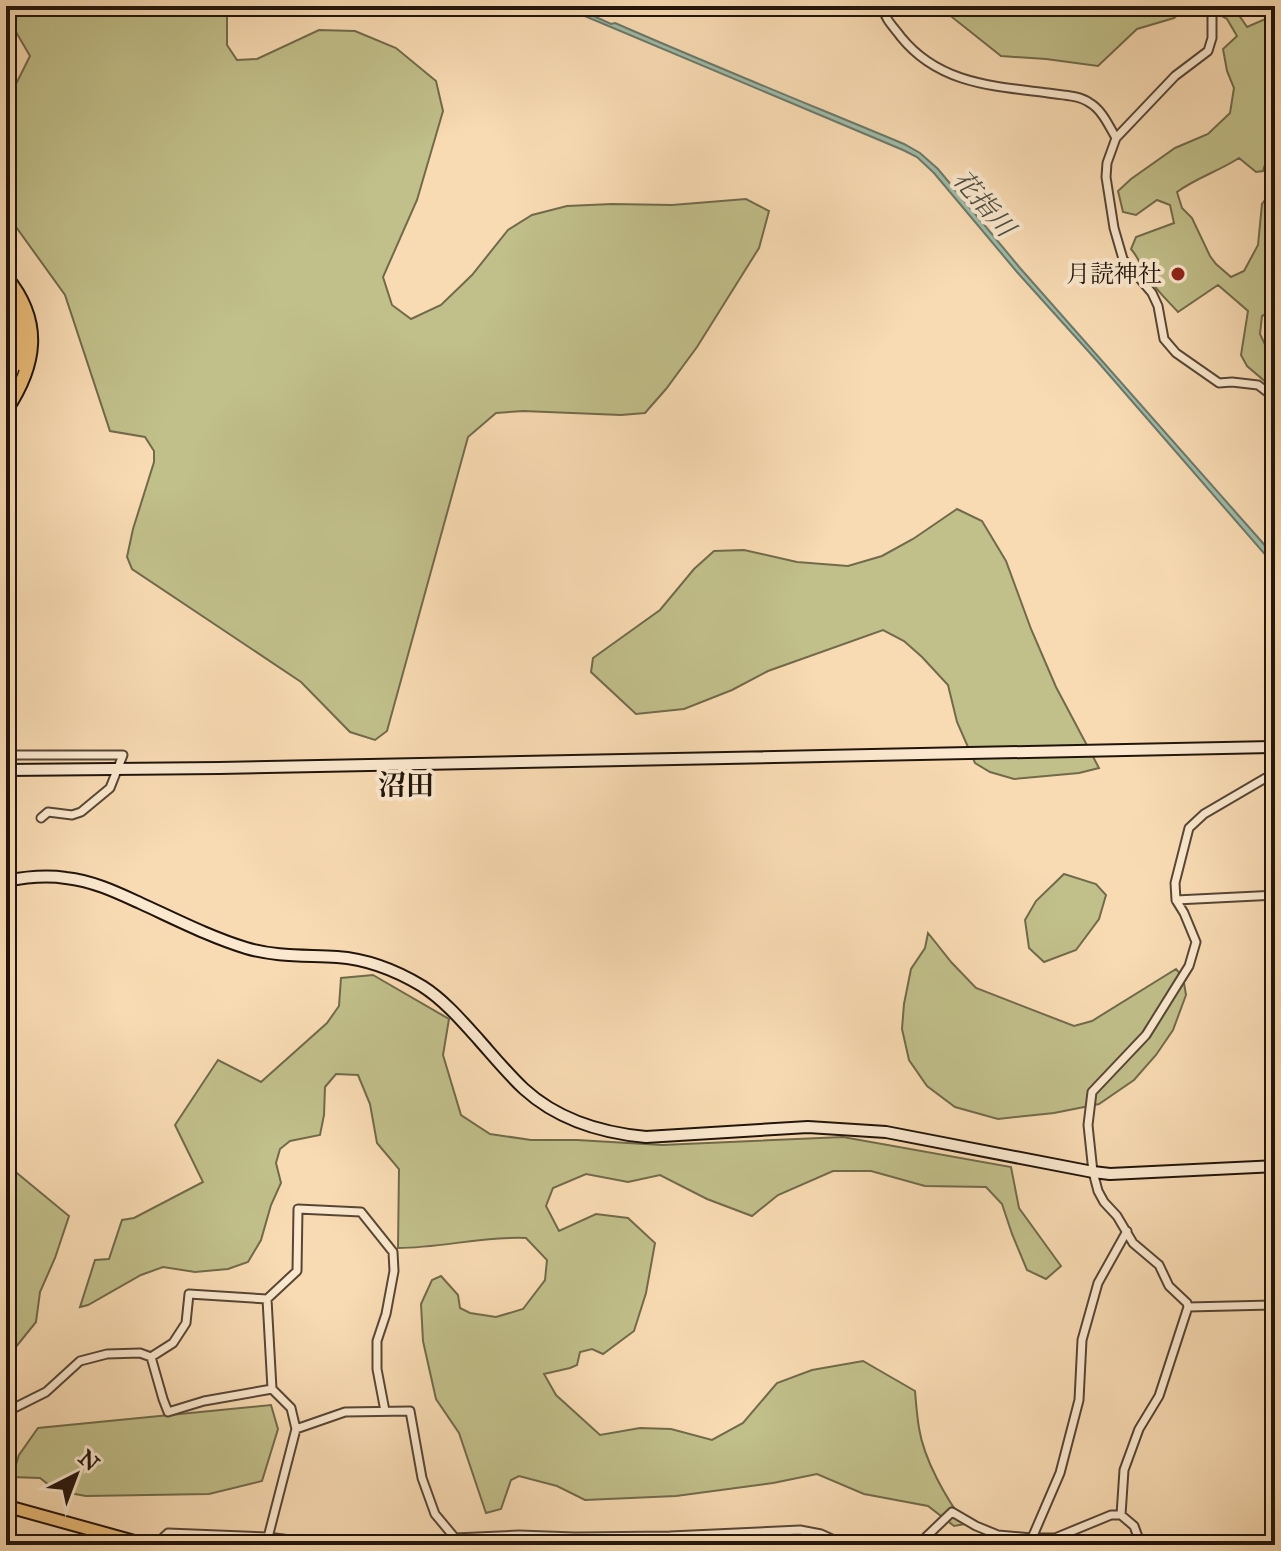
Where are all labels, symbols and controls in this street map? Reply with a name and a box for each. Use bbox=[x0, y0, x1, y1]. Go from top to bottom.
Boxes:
water label: 花指川 bbox=[946, 163, 1024, 245]
place label: 月読神社 bbox=[1066, 259, 1162, 289]
marker: 月読神社 bbox=[1169, 265, 1187, 283]
district label: 沼田 bbox=[378, 768, 434, 803]
north arrow bbox=[36, 1435, 116, 1515]
text: N bbox=[73, 1444, 105, 1477]

